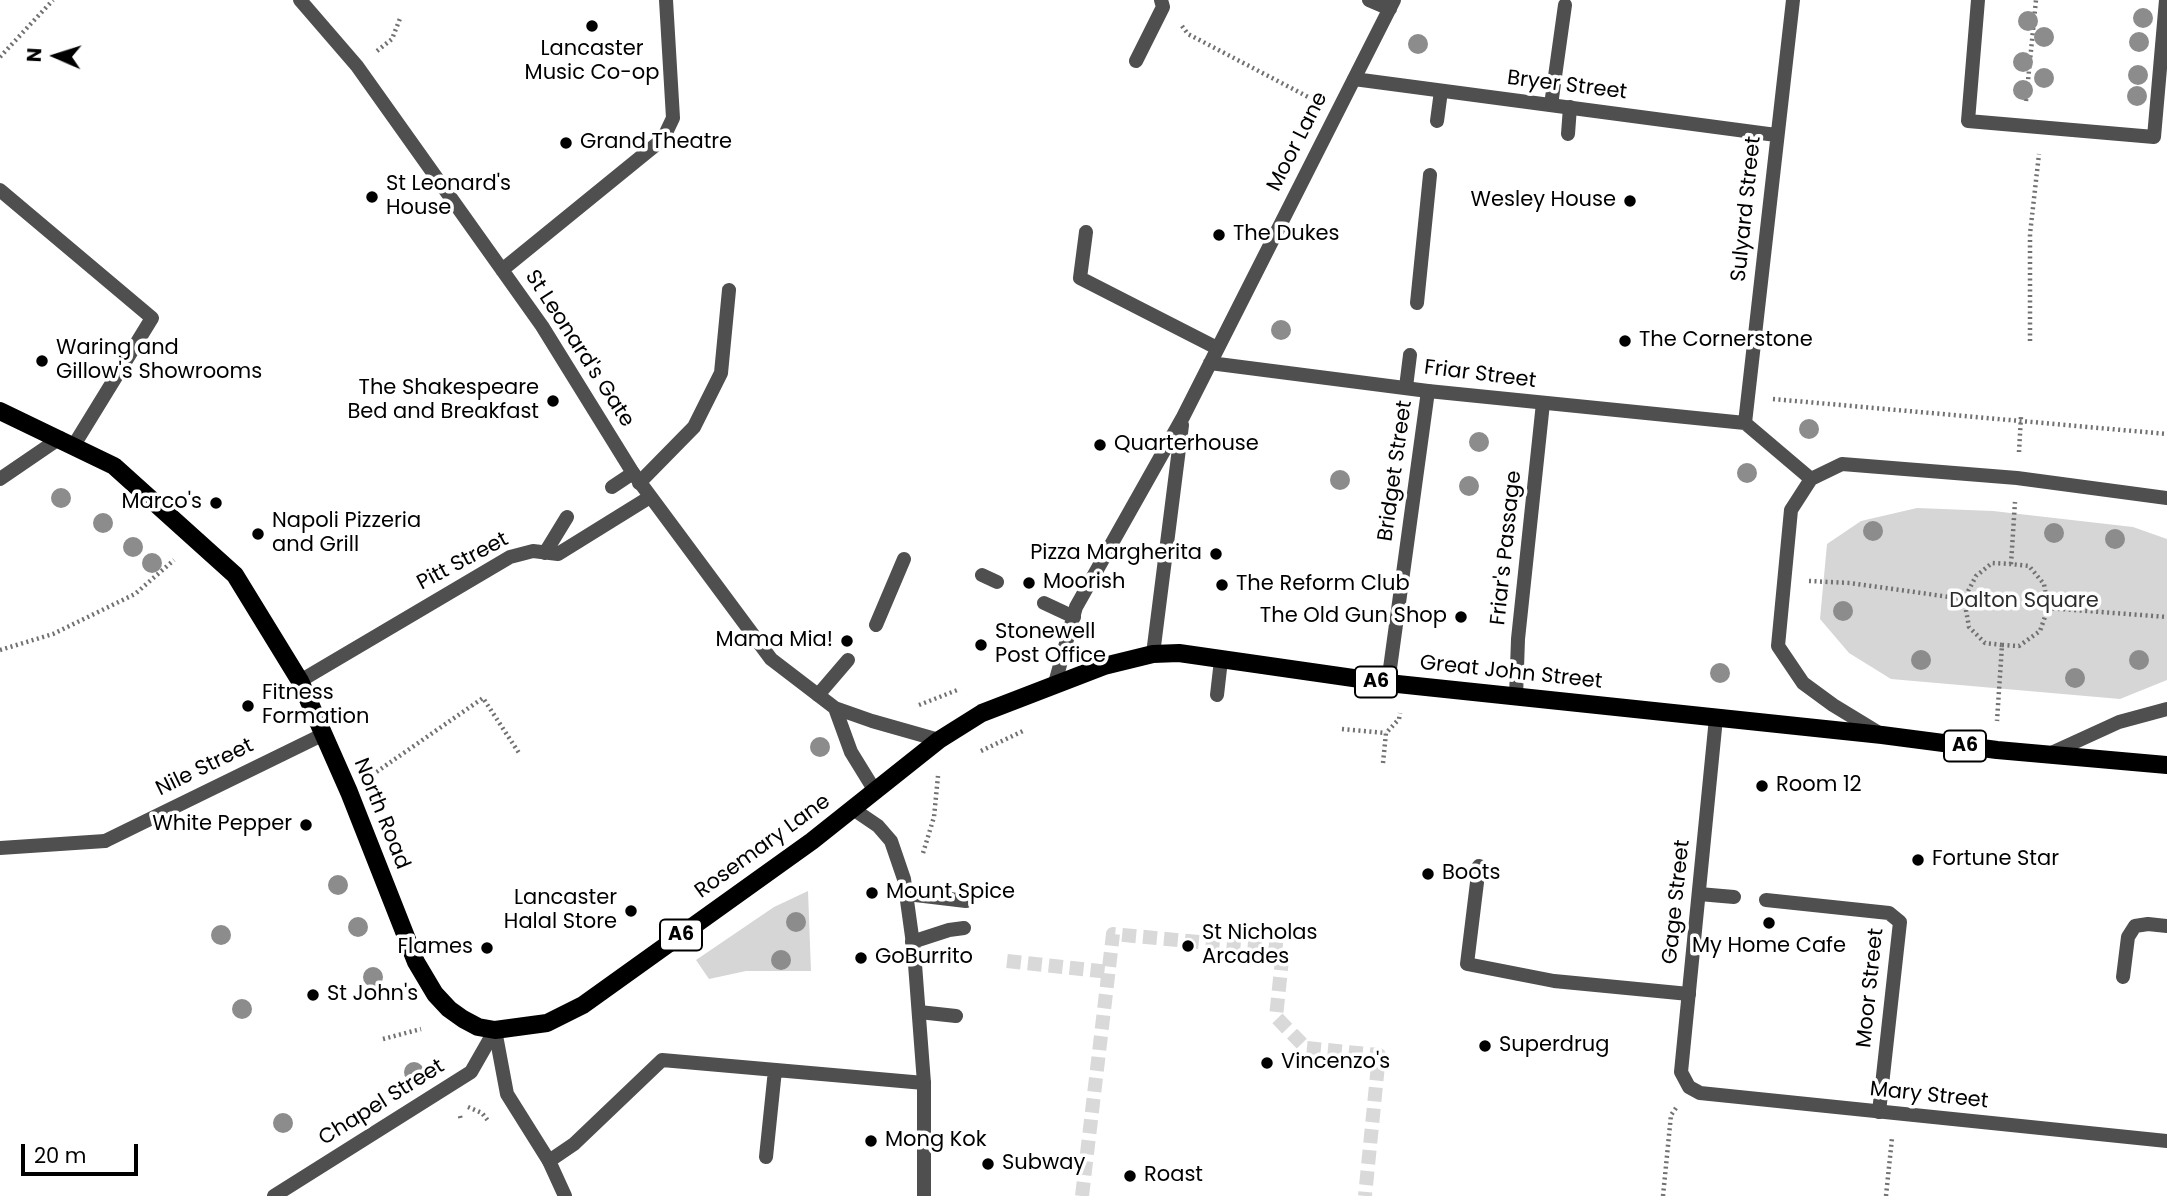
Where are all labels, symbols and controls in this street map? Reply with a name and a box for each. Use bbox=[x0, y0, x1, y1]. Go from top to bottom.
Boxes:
marker: Lancaster Music Co-op bbox=[584, 18, 600, 34]
north arrow bbox=[21, 21, 91, 91]
place label: Lancaster Music Co-op bbox=[525, 37, 659, 87]
text: N bbox=[21, 47, 48, 63]
street label: Bryer Street bbox=[1506, 66, 1628, 106]
street label: Moor Lane bbox=[1262, 88, 1334, 196]
place label: Grand Theatre bbox=[580, 130, 732, 156]
marker: Grand Theatre bbox=[558, 135, 574, 151]
street label: Sulyard Street bbox=[1727, 135, 1767, 283]
place label: St Leonard's House bbox=[386, 172, 511, 222]
place label: Wesley House bbox=[1471, 188, 1616, 214]
marker: St Leonard's House bbox=[364, 189, 380, 205]
marker: Wesley House bbox=[1622, 193, 1638, 209]
place label: The Dukes bbox=[1233, 222, 1340, 248]
marker: The Dukes bbox=[1211, 227, 1227, 243]
street label: St Leonard's Gate bbox=[519, 266, 639, 432]
place label: The Cornerstone bbox=[1639, 328, 1813, 354]
marker: The Cornerstone bbox=[1617, 333, 1633, 349]
place label: Waring and Gillow's Showrooms bbox=[56, 336, 262, 386]
marker: Waring and Gillow's Showrooms bbox=[34, 353, 50, 369]
street label: Friar Street bbox=[1423, 356, 1537, 394]
place label: The Shakespeare Bed and Breakfast bbox=[347, 376, 539, 426]
marker: The Shakespeare Bed and Breakfast bbox=[545, 393, 561, 409]
street label: Bridget Street bbox=[1374, 399, 1418, 543]
place label: Quarterhouse bbox=[1114, 432, 1259, 458]
marker: Quarterhouse bbox=[1092, 437, 1108, 453]
street label: Friar's Passage bbox=[1486, 470, 1528, 626]
place label: Marco's bbox=[121, 490, 202, 516]
marker: Marco's bbox=[208, 495, 224, 511]
place label: Napoli Pizzeria and Grill bbox=[272, 509, 421, 559]
marker: Napoli Pizzeria and Grill bbox=[250, 526, 266, 542]
street label: Pitt Street bbox=[413, 527, 513, 597]
place label: Pizza Margherita bbox=[1030, 541, 1202, 567]
marker: Pizza Margherita bbox=[1208, 546, 1224, 562]
place label: Moorish bbox=[1043, 570, 1125, 596]
place label: The Reform Club bbox=[1236, 572, 1410, 598]
marker: Moorish bbox=[1021, 575, 1037, 591]
marker: The Reform Club bbox=[1214, 577, 1230, 593]
park label: Dalton Square bbox=[1949, 589, 2099, 615]
place label: The Old Gun Shop bbox=[1260, 604, 1447, 630]
marker: The Old Gun Shop bbox=[1453, 609, 1469, 625]
place label: Stonewell Post Office bbox=[995, 620, 1106, 670]
place label: Mama Mia! bbox=[716, 628, 833, 654]
marker: Mama Mia! bbox=[839, 633, 855, 649]
marker: Stonewell Post Office bbox=[973, 637, 989, 653]
street label: Great John Street bbox=[1419, 651, 1603, 695]
road number: A6 bbox=[1355, 666, 1397, 698]
place label: Fitness Formation bbox=[262, 681, 369, 731]
marker: Fitness Formation bbox=[240, 698, 256, 714]
road number: A6 bbox=[1944, 730, 1986, 762]
street label: Nile Street bbox=[152, 734, 258, 802]
street label: North Road bbox=[347, 755, 415, 873]
place label: Room 12 bbox=[1776, 773, 1862, 799]
marker: Room 12 bbox=[1754, 778, 1770, 794]
street label: Rosemary Lane bbox=[690, 789, 836, 905]
place label: White Pepper bbox=[152, 812, 292, 838]
marker: White Pepper bbox=[298, 817, 314, 833]
street label: Gage Street bbox=[1658, 839, 1696, 965]
place label: Fortune Star bbox=[1932, 847, 2059, 873]
marker: Fortune Star bbox=[1910, 852, 1926, 868]
place label: Boots bbox=[1442, 861, 1500, 887]
marker: Boots bbox=[1420, 866, 1436, 882]
place label: Mount Spice bbox=[886, 880, 1015, 906]
marker: Mount Spice bbox=[864, 885, 880, 901]
place label: Lancaster Halal Store bbox=[504, 886, 617, 936]
marker: Lancaster Halal Store bbox=[623, 903, 639, 919]
marker: My Home Cafe bbox=[1761, 915, 1777, 931]
road number: A6 bbox=[660, 920, 702, 951]
place label: St Nicholas Arcades bbox=[1202, 921, 1317, 971]
street label: Moor Street bbox=[1852, 927, 1890, 1049]
place label: My Home Cafe bbox=[1692, 934, 1846, 960]
place label: Flames bbox=[397, 935, 473, 961]
marker: St Nicholas Arcades bbox=[1180, 938, 1196, 954]
marker: Flames bbox=[479, 940, 495, 956]
place label: GoBurrito bbox=[875, 945, 973, 971]
marker: GoBurrito bbox=[853, 950, 869, 966]
place label: St John's bbox=[327, 982, 418, 1008]
marker: St John's bbox=[305, 987, 321, 1003]
place label: Superdrug bbox=[1499, 1033, 1609, 1059]
marker: Superdrug bbox=[1477, 1038, 1493, 1054]
place label: Vincenzo's bbox=[1281, 1050, 1390, 1076]
street label: Chapel Street bbox=[315, 1054, 449, 1152]
marker: Vincenzo's bbox=[1259, 1055, 1275, 1071]
street label: Mary Street bbox=[1868, 1077, 1990, 1115]
place label: Mong Kok bbox=[885, 1128, 987, 1154]
scale bar bbox=[24, 1130, 142, 1174]
marker: Mong Kok bbox=[863, 1133, 879, 1149]
text: 20 m bbox=[34, 1141, 87, 1170]
place label: Subway bbox=[1002, 1151, 1085, 1177]
marker: Subway bbox=[980, 1156, 996, 1172]
place label: Roast bbox=[1144, 1163, 1203, 1189]
marker: Roast bbox=[1122, 1168, 1138, 1184]

